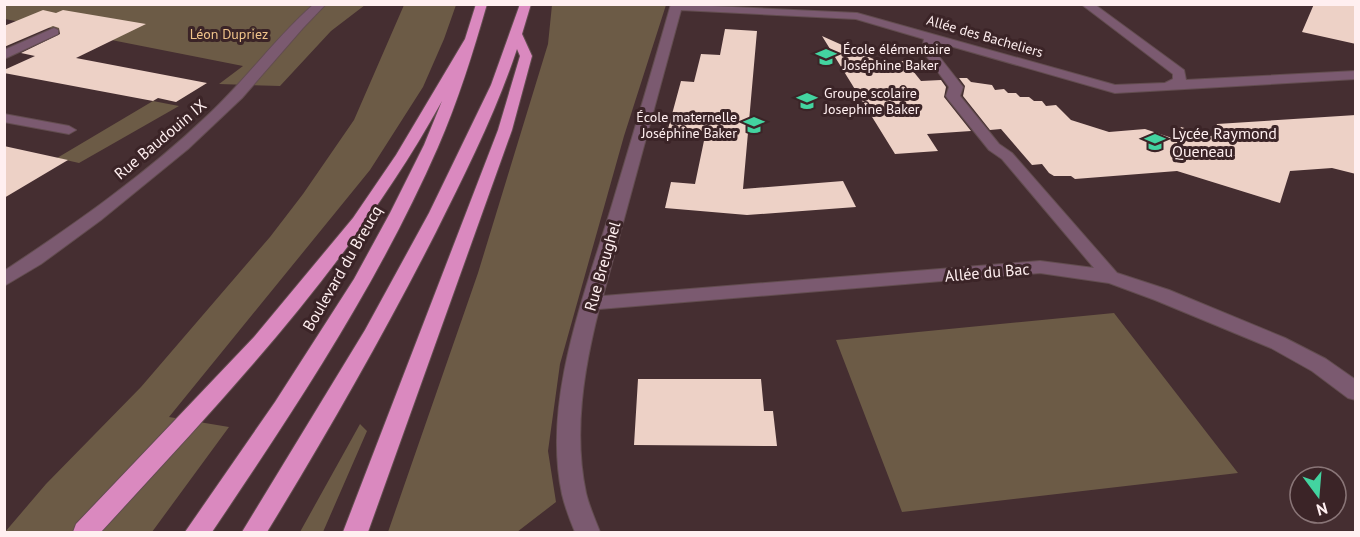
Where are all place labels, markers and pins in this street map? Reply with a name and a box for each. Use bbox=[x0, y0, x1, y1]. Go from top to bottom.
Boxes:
place label: École élémentaire Joséphine Baker bbox=[842, 40, 951, 74]
school or university icon: École élémentaire Joséphine Baker bbox=[814, 45, 838, 69]
place label: Groupe scolaire Josephine Baker bbox=[823, 84, 920, 118]
school or university icon: Groupe scolaire Josephine Baker bbox=[795, 89, 819, 113]
place label: École maternelle Joséphine Baker bbox=[636, 108, 737, 142]
school or university icon: École maternelle Joséphine Baker bbox=[742, 113, 766, 137]
place label: Lycée Raymond Queneau bbox=[1172, 123, 1277, 161]
school or university icon: Lycée Raymond Queneau bbox=[1143, 130, 1167, 154]

